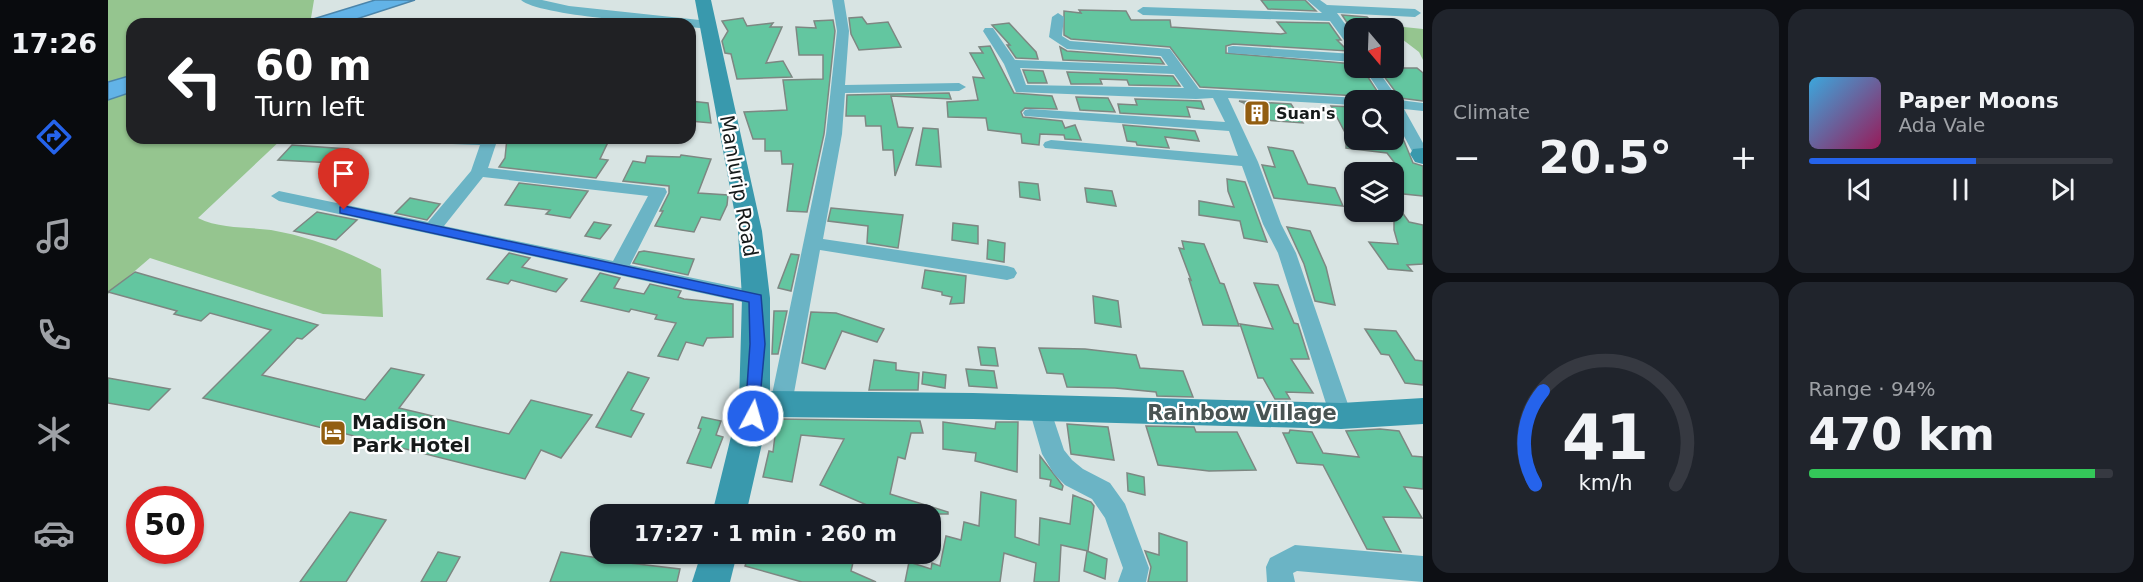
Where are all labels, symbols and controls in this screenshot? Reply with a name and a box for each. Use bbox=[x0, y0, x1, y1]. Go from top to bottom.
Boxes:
north arrow bbox=[1344, 18, 1404, 78]
map controls bbox=[1344, 18, 1404, 222]
text: 17:26 bbox=[11, 28, 97, 59]
text: 60 m bbox=[255, 41, 372, 90]
icon: left bbox=[156, 42, 234, 120]
text: Paper Moons bbox=[1899, 88, 2059, 113]
button: search bbox=[1344, 90, 1404, 150]
text: Turn left bbox=[255, 91, 365, 122]
building icon: Suan's bbox=[1242, 98, 1272, 128]
text: Climate bbox=[1453, 100, 1530, 124]
place label: Suan's bbox=[1276, 104, 1336, 123]
street label: Manlurip Road bbox=[715, 113, 763, 259]
text: Ada Vale bbox=[1899, 113, 1985, 137]
icon: directions bbox=[33, 116, 75, 158]
text: 20.5° bbox=[1538, 131, 1672, 184]
text: − bbox=[1453, 138, 1481, 177]
text: + bbox=[1730, 138, 1758, 177]
pin bbox=[318, 148, 369, 210]
icon: arrive bbox=[327, 157, 360, 190]
button: layers bbox=[1344, 162, 1404, 222]
icon: previous bbox=[1843, 173, 1876, 206]
icon: pause bbox=[1944, 173, 1977, 206]
icon: next bbox=[2046, 173, 2079, 206]
icon: music bbox=[33, 215, 75, 257]
icon: phone bbox=[33, 314, 75, 356]
text: Range · 94% bbox=[1809, 377, 1935, 401]
position arrow bbox=[721, 384, 785, 448]
district label: Rainbow Village bbox=[1147, 401, 1337, 425]
text: 41 bbox=[1562, 401, 1649, 474]
text: 470 km bbox=[1809, 408, 1995, 461]
place label: Madison Park Hotel bbox=[352, 410, 470, 457]
icon: climate bbox=[33, 413, 75, 455]
hotel icon: Madison Park Hotel bbox=[318, 418, 348, 448]
text: km/h bbox=[1578, 470, 1632, 495]
speed limit sign: 50 bbox=[126, 486, 204, 564]
icon: car bbox=[33, 512, 75, 554]
text: 17:27 · 1 min · 260 m bbox=[634, 521, 897, 546]

